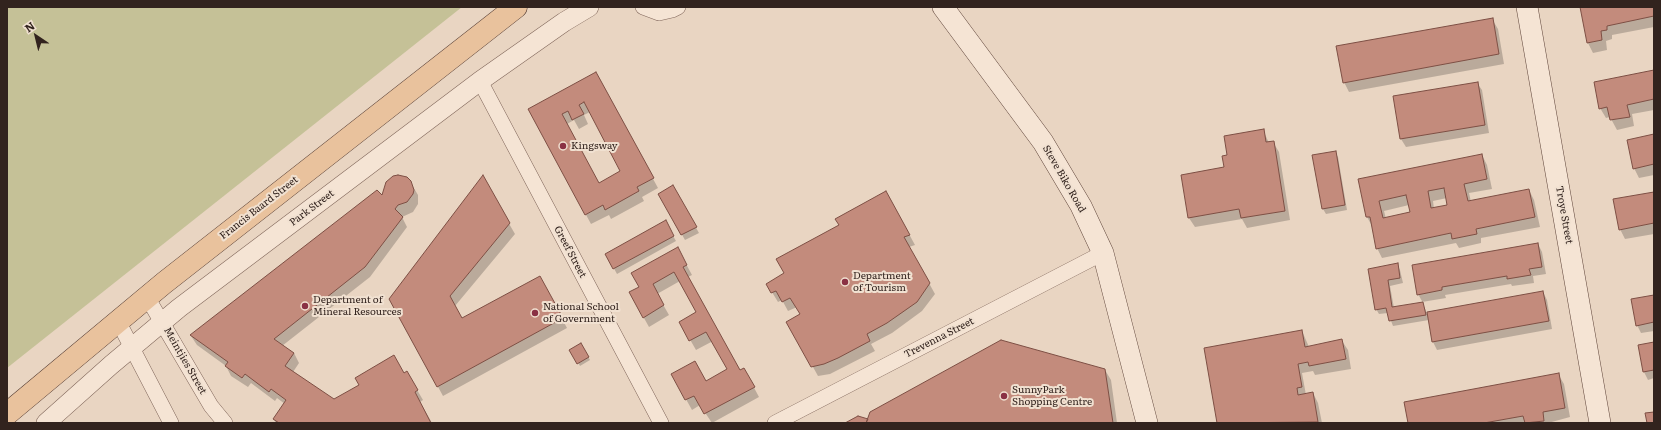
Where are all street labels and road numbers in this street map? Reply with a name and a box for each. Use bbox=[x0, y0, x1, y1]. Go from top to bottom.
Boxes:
street label: Steve Biko Road bbox=[1040, 143, 1088, 215]
street label: Francis Baard Street bbox=[217, 174, 301, 242]
street label: Troye Street bbox=[1553, 185, 1575, 245]
street label: Park Street bbox=[287, 187, 337, 229]
street label: Greef Street bbox=[551, 224, 589, 280]
street label: Trevenna Street bbox=[902, 315, 976, 361]
street label: Meintjies Street bbox=[161, 325, 209, 397]

